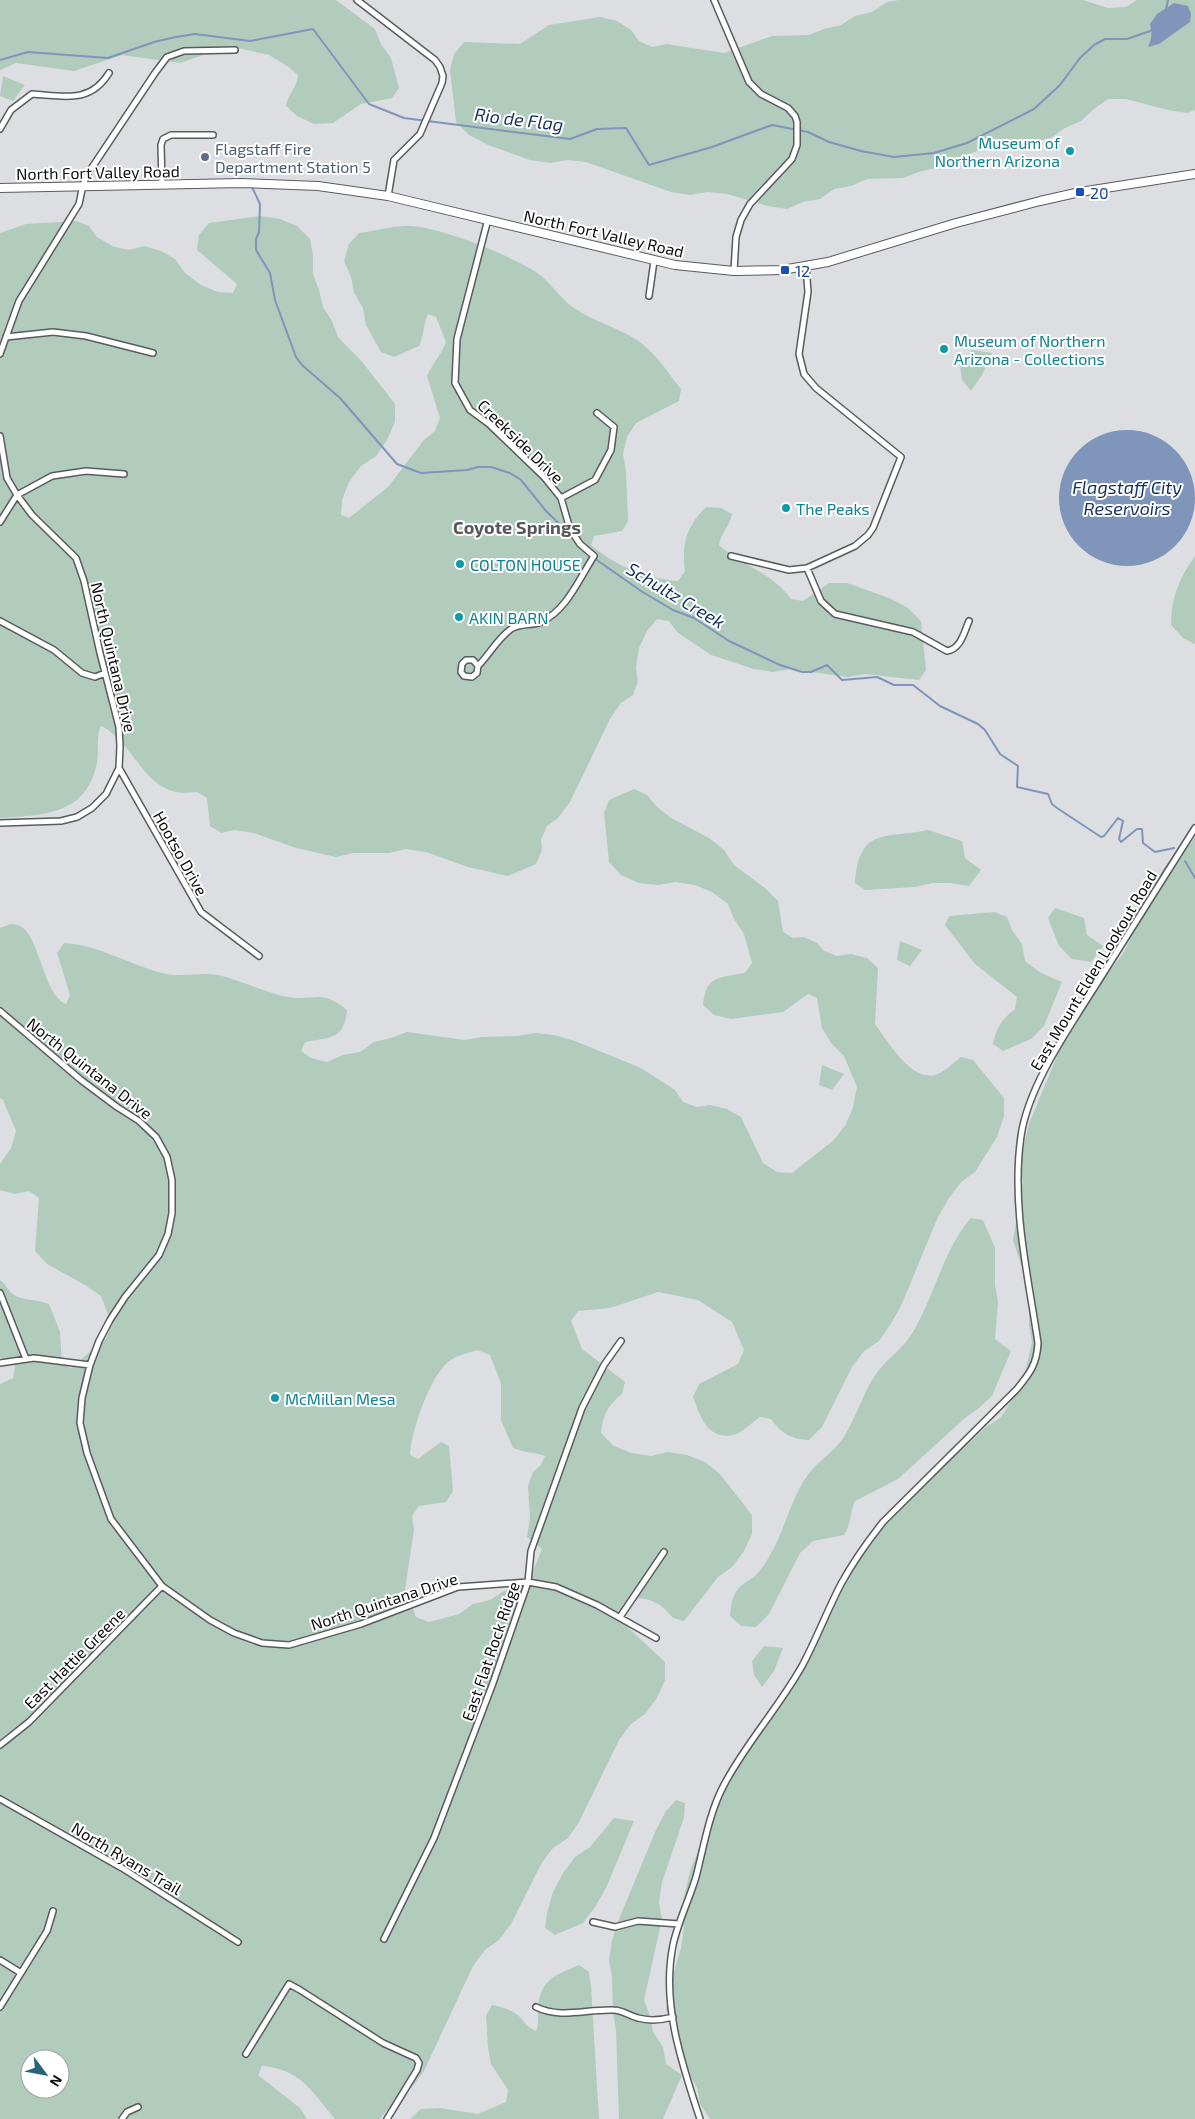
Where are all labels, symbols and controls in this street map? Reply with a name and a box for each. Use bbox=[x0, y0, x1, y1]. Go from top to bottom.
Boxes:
water label: Rio de Flag bbox=[473, 103, 565, 135]
place label: Museum of Northern Arizona bbox=[935, 133, 1061, 170]
place label: Flagstaff Fire Department Station 5 bbox=[215, 139, 371, 176]
marker: Museum of Northern Arizona bbox=[1064, 145, 1076, 157]
marker: Flagstaff Fire Department Station 5 bbox=[199, 151, 211, 163]
street label: North Fort Valley Road bbox=[16, 161, 180, 183]
place label: 20 bbox=[1090, 183, 1109, 202]
marker: 20 bbox=[1074, 186, 1086, 198]
street label: North Fort Valley Road bbox=[522, 205, 686, 261]
place label: 12 bbox=[795, 261, 810, 280]
marker: 12 bbox=[779, 264, 791, 276]
place label: Museum of Northern Arizona - Collections bbox=[954, 331, 1105, 368]
marker: Museum of Northern Arizona - Collections bbox=[938, 343, 950, 355]
street label: Creekside Drive bbox=[474, 395, 568, 487]
water label: Flagstaff City Reservoirs bbox=[1072, 476, 1182, 519]
place label: The Peaks bbox=[796, 499, 870, 518]
marker: The Peaks bbox=[780, 502, 792, 514]
district label: Coyote Springs bbox=[453, 516, 581, 538]
place label: COLTON HOUSE bbox=[470, 555, 581, 574]
water label: Schultz Creek bbox=[623, 557, 729, 633]
marker: COLTON HOUSE bbox=[454, 558, 466, 570]
street label: North Quintana Drive bbox=[87, 580, 141, 734]
place label: AKIN BARN bbox=[469, 608, 549, 627]
marker: AKIN BARN bbox=[453, 611, 465, 623]
street label: Hootso Drive bbox=[150, 807, 212, 899]
street label: East Mount Elden Lookout Road bbox=[1026, 866, 1160, 1074]
street label: North Quintana Drive bbox=[23, 1013, 156, 1123]
place label: McMillan Mesa bbox=[285, 1389, 396, 1408]
marker: McMillan Mesa bbox=[269, 1392, 281, 1404]
street label: North Quintana Drive bbox=[308, 1568, 460, 1635]
street label: East Flat Rock Ridge bbox=[457, 1579, 523, 1723]
street label: East Hattie Greene bbox=[20, 1604, 128, 1712]
street label: North Ryans Trail bbox=[68, 1818, 186, 1898]
north arrow bbox=[20, 2049, 70, 2099]
text: N bbox=[47, 2072, 66, 2090]

